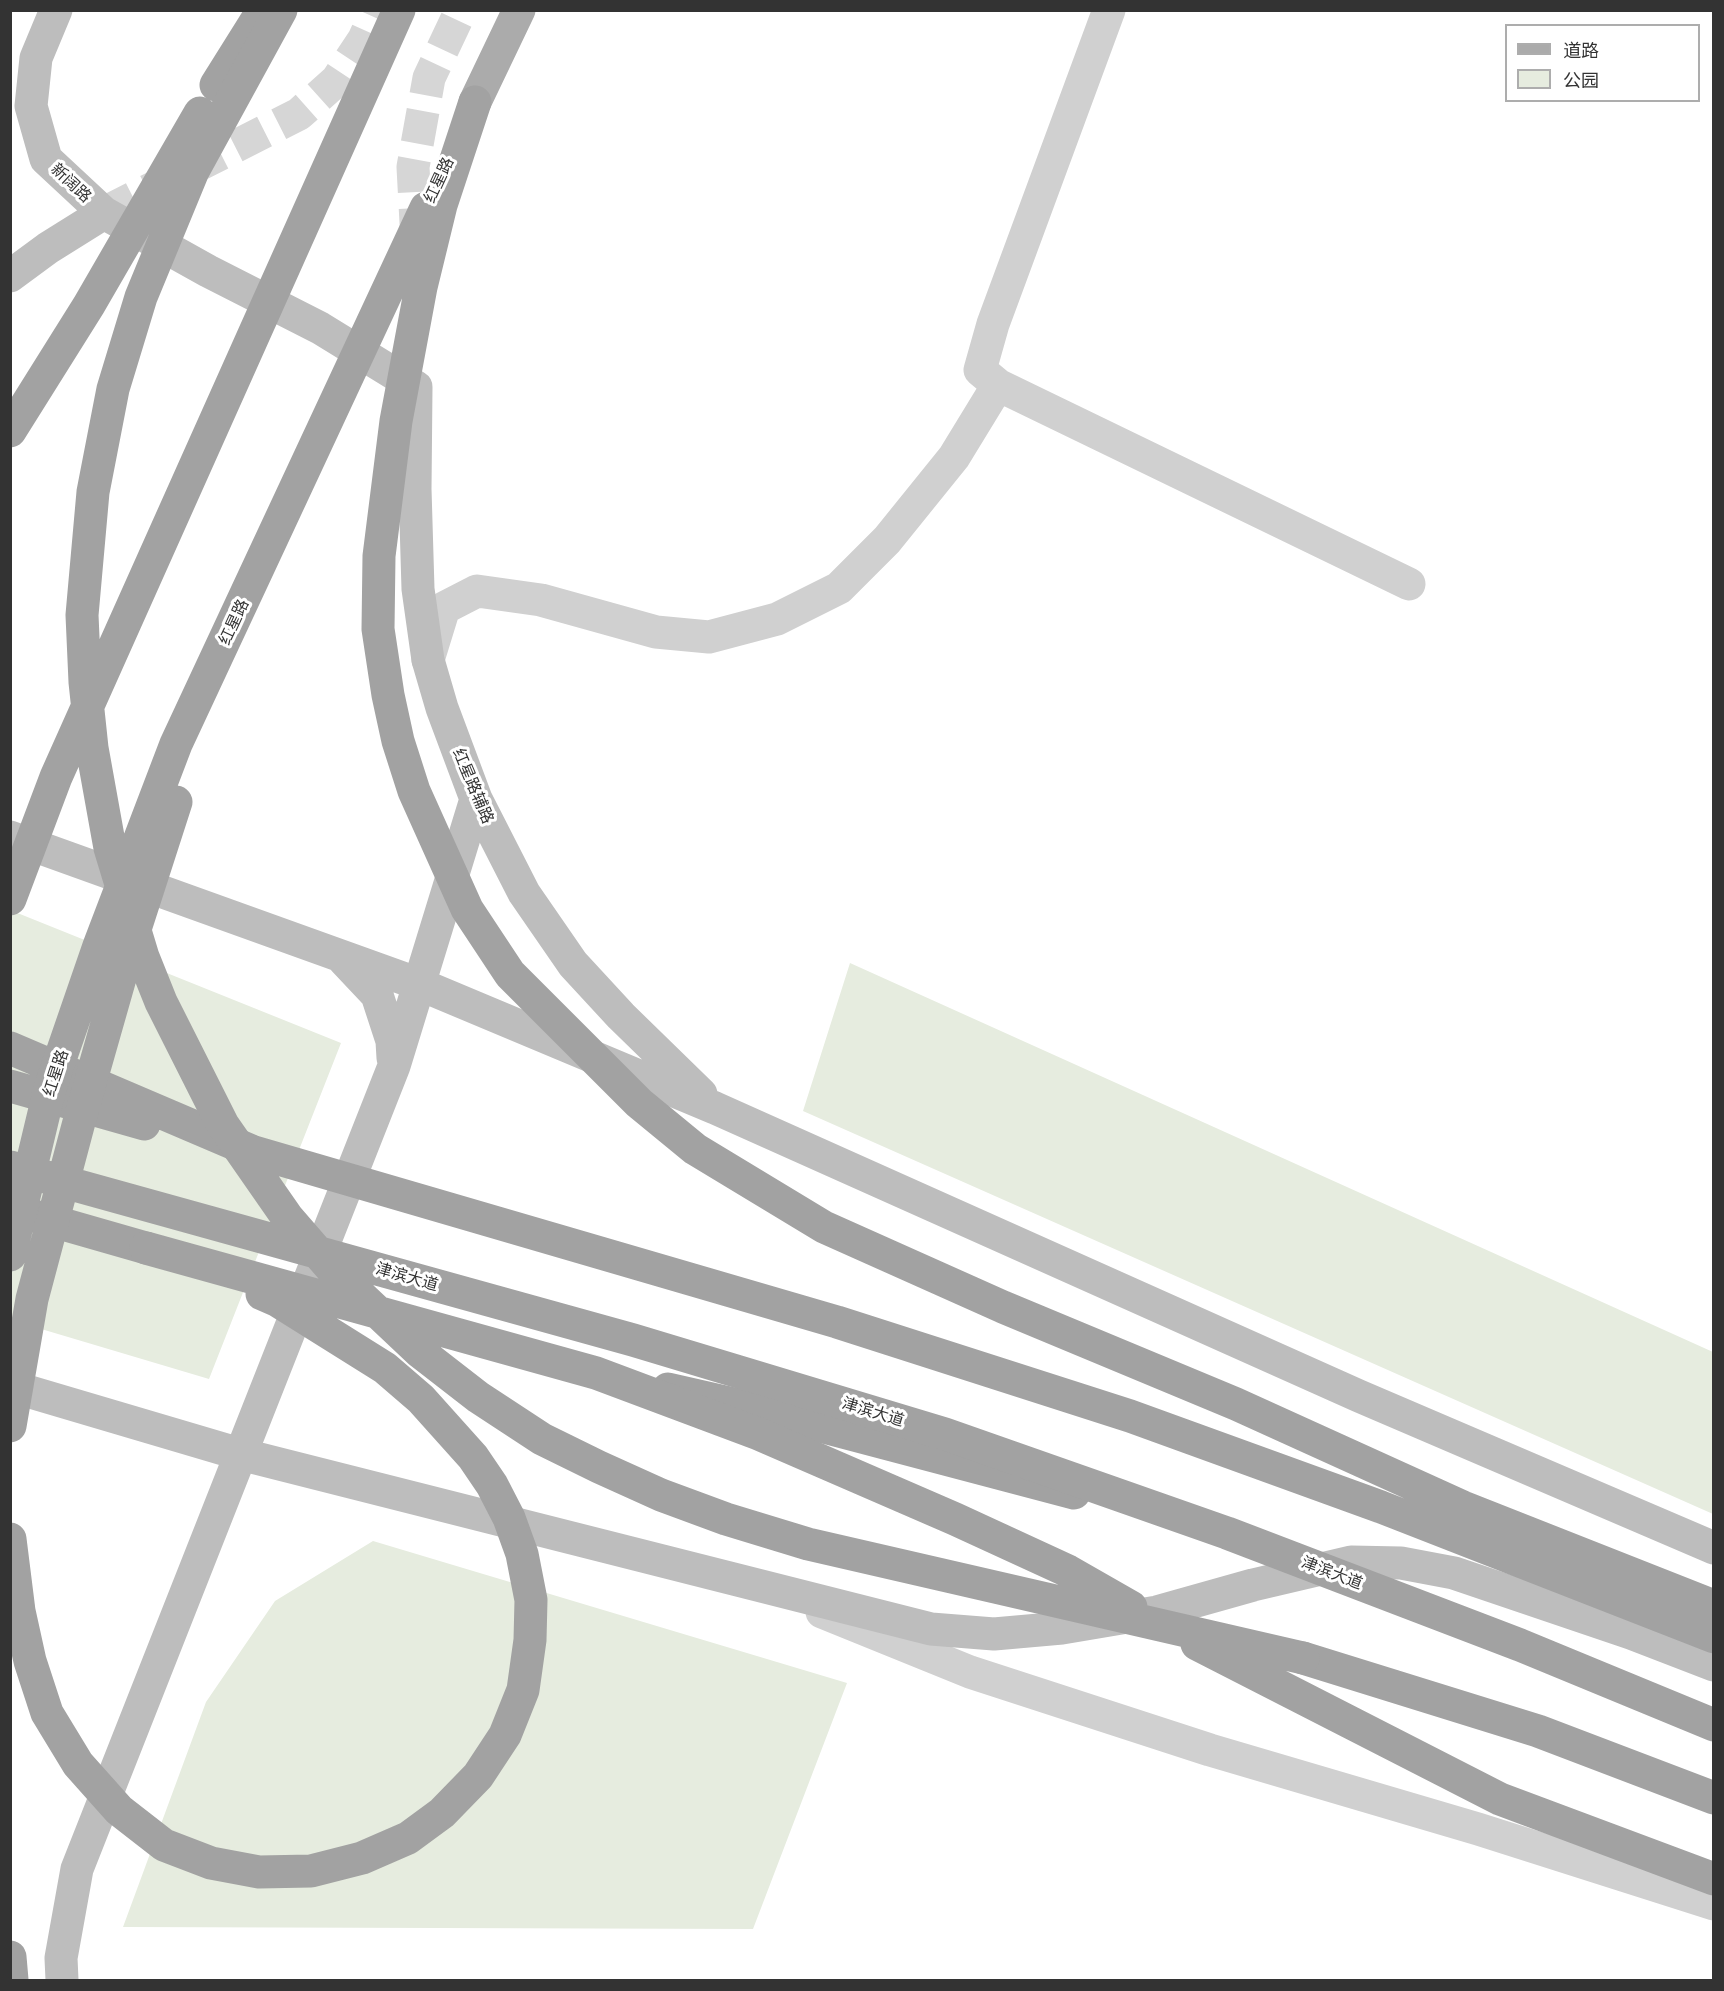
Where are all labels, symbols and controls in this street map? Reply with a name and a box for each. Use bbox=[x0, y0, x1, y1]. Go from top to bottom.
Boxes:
legend bbox=[1505, 24, 1700, 102]
text: 道路 bbox=[1563, 39, 1599, 61]
text: 公园 bbox=[1563, 69, 1599, 91]
street label: 红星路 bbox=[420, 154, 458, 206]
street label: 新阔路 bbox=[47, 160, 95, 206]
street label: 红星路 bbox=[215, 596, 253, 648]
street label: 红星路辅路 bbox=[449, 745, 497, 827]
street label: 红星路 bbox=[39, 1047, 73, 1099]
street label: 津滨大道 bbox=[374, 1259, 440, 1295]
street label: 津滨大道 bbox=[840, 1393, 906, 1431]
street label: 津滨大道 bbox=[1299, 1553, 1365, 1593]

